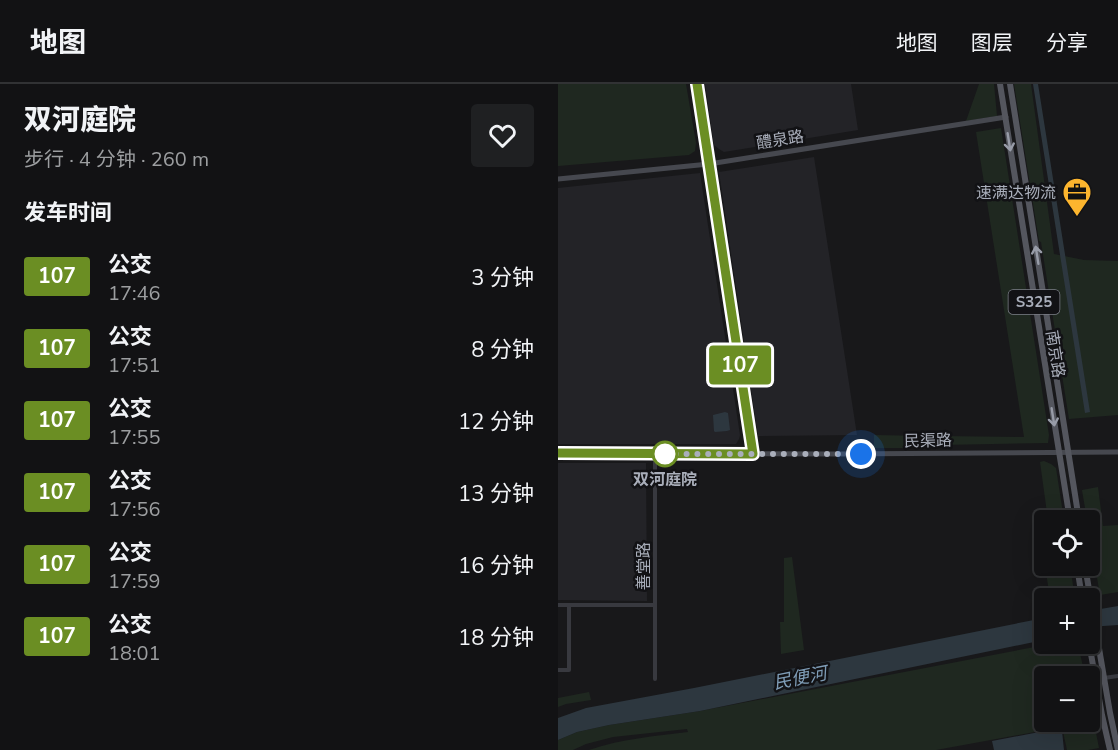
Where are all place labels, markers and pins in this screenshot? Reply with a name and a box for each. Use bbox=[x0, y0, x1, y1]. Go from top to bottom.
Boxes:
office icon: 速满达物流 bbox=[1061, 176, 1093, 218]
place label: 速满达物流 bbox=[976, 182, 1056, 204]
marker: 双河庭院 bbox=[652, 441, 678, 467]
place label: 双河庭院 bbox=[633, 469, 697, 491]

